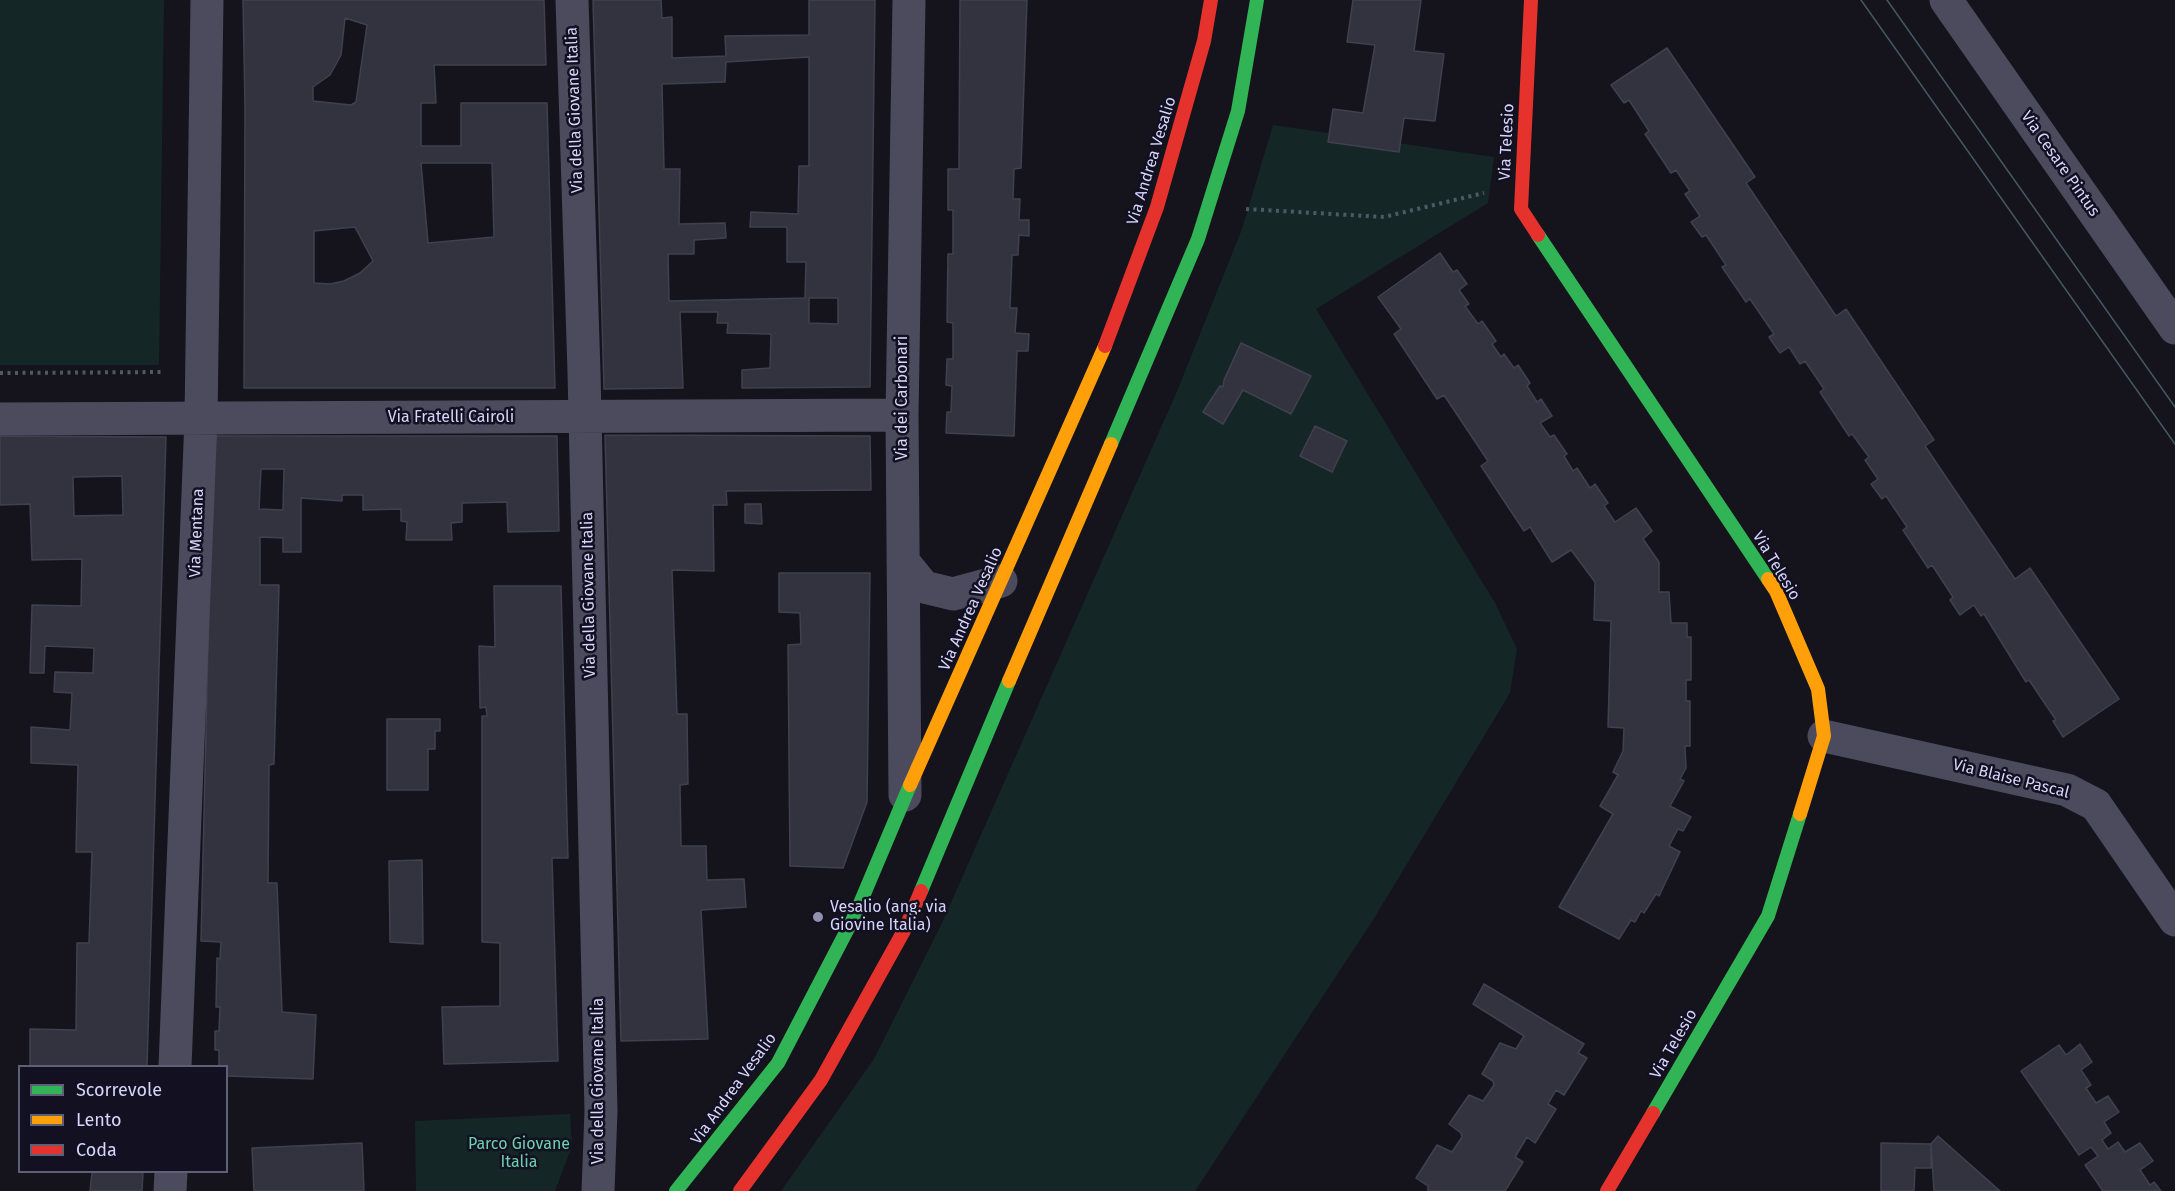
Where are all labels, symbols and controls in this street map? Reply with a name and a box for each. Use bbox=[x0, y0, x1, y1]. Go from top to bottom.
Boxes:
street label: Via della Giovane Italia bbox=[563, 27, 587, 193]
street label: Via Andrea Vesalio bbox=[1123, 94, 1181, 228]
street label: Via Telesio bbox=[1495, 103, 1519, 181]
street label: Via Cesare Pintus bbox=[2017, 108, 2103, 220]
street label: Via dei Carbonari bbox=[893, 336, 913, 460]
street label: Via Fratelli Cairoli bbox=[388, 408, 514, 428]
street label: Via Mentana bbox=[186, 488, 208, 578]
street label: Via della Giovane Italia bbox=[578, 512, 600, 678]
street label: Via Telesio bbox=[1748, 528, 1804, 604]
street label: Via Andrea Vesalio bbox=[935, 544, 1007, 674]
street label: Via Blaise Pascal bbox=[1951, 755, 2071, 803]
place label: Vesalio (ang. via Giovine Italia) bbox=[830, 898, 947, 936]
marker: Vesalio (ang. via Giovine Italia) bbox=[811, 910, 825, 924]
street label: Via della Giovane Italia bbox=[589, 998, 609, 1164]
street label: Via Telesio bbox=[1646, 1006, 1702, 1082]
street label: Via Andrea Vesalio bbox=[687, 1029, 781, 1149]
legend bbox=[18, 1065, 228, 1173]
text: Scorrevole bbox=[76, 1079, 162, 1101]
text: Lento bbox=[76, 1109, 122, 1131]
park label: Parco Giovane Italia bbox=[468, 1135, 570, 1173]
text: Coda bbox=[76, 1139, 117, 1161]

